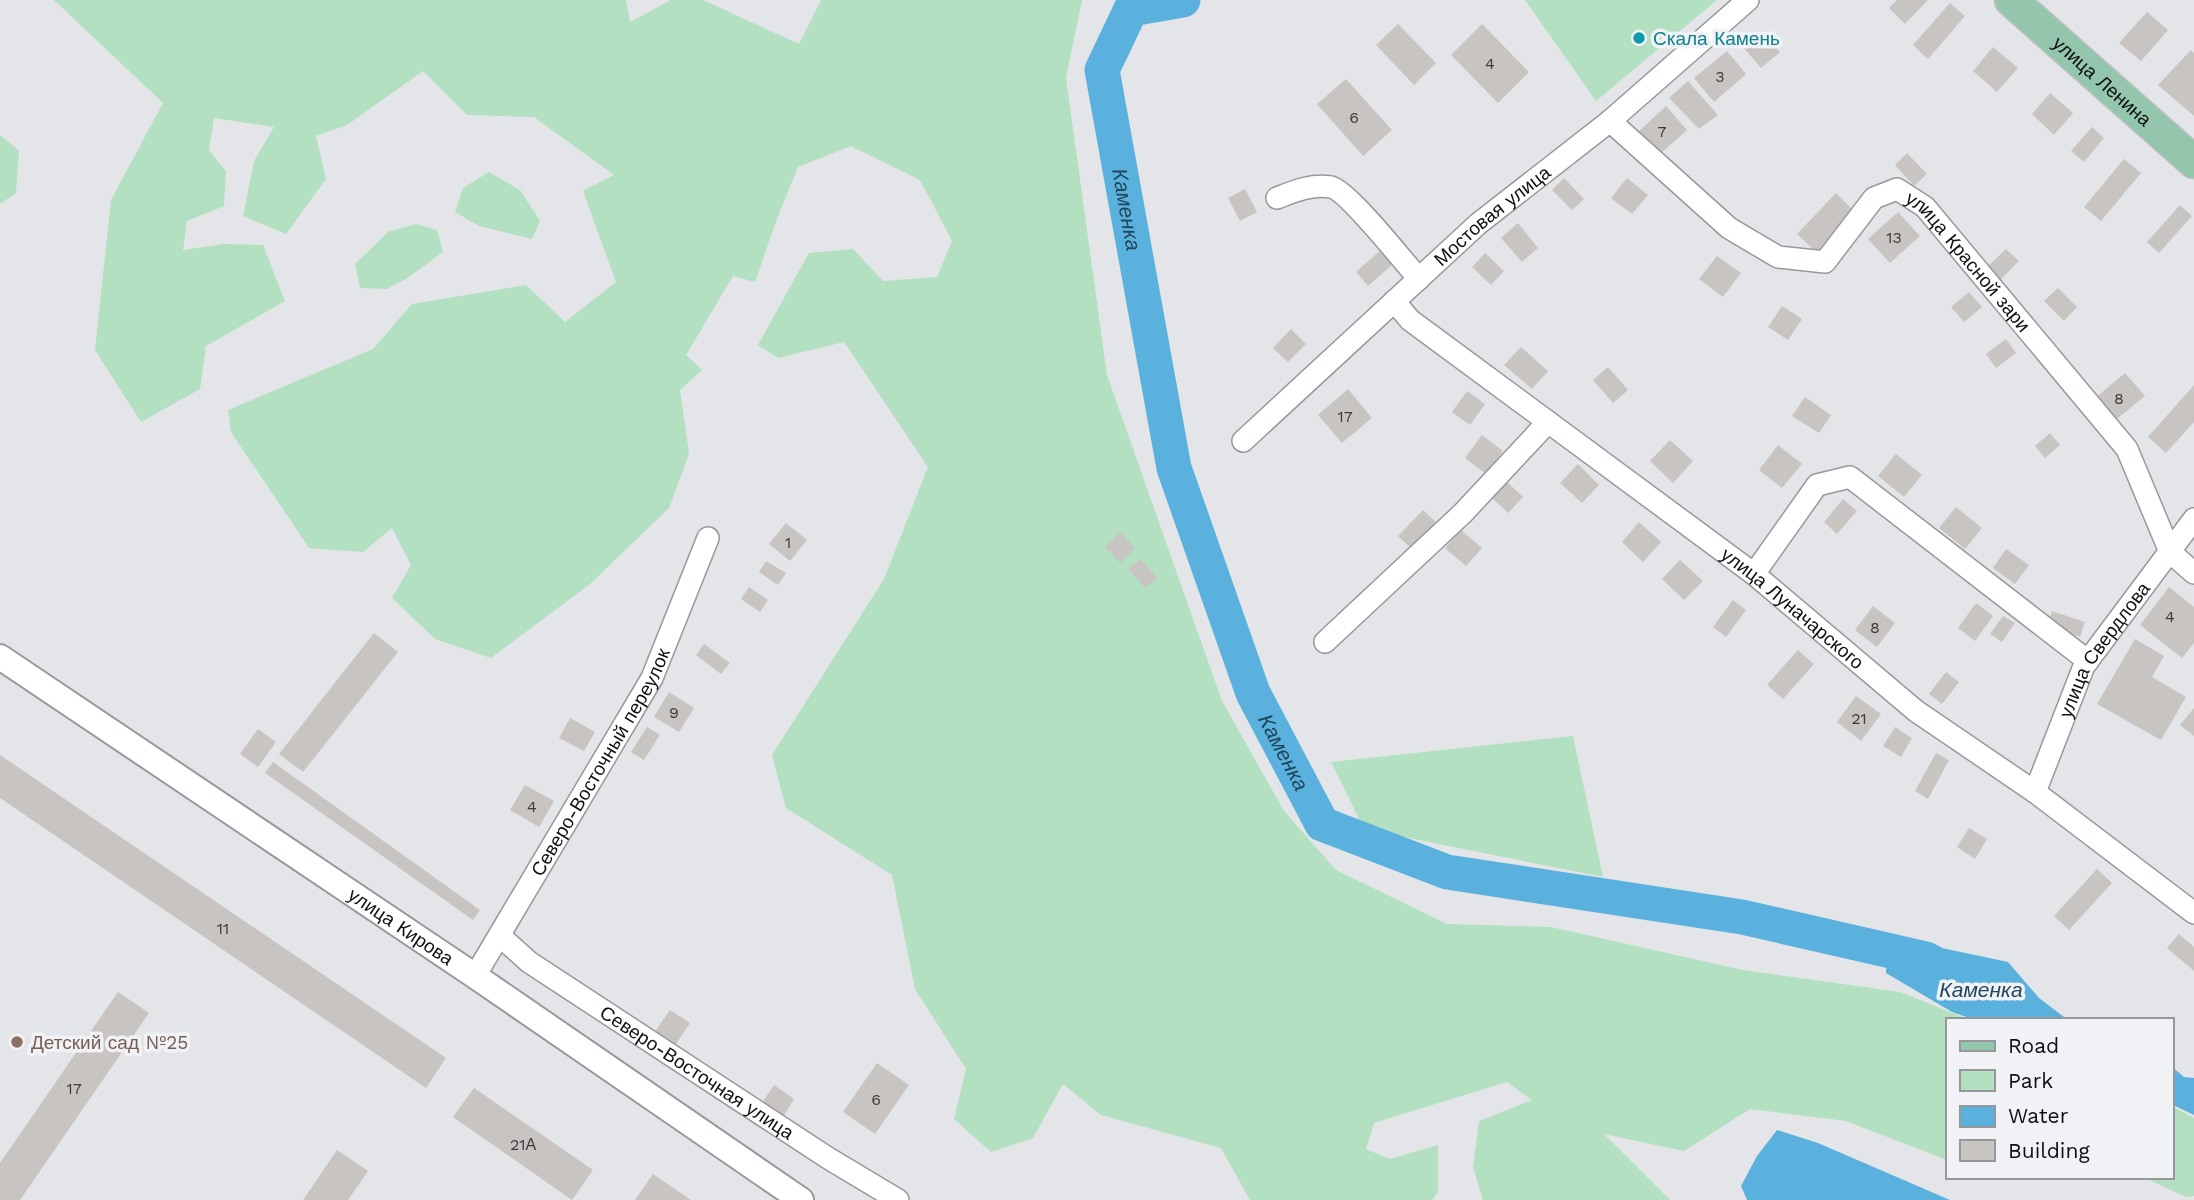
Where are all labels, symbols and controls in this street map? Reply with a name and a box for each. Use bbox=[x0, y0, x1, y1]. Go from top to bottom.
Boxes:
place label: Скала Камень bbox=[1653, 27, 1780, 50]
marker: Скала Камень bbox=[1631, 30, 1647, 46]
street label: улица Ленина bbox=[2048, 31, 2157, 131]
house number: 4 bbox=[1485, 54, 1495, 73]
house number: 3 bbox=[1715, 67, 1725, 86]
house number: 6 bbox=[1349, 108, 1359, 127]
house number: 7 bbox=[1658, 122, 1667, 141]
street label: Мостовая улица bbox=[1429, 160, 1555, 271]
water label: Каменка bbox=[1108, 166, 1147, 253]
street label: улица Красной зари bbox=[1902, 186, 2036, 336]
house number: 13 bbox=[1886, 228, 1902, 247]
house number: 8 bbox=[2114, 389, 2124, 408]
house number: 17 bbox=[1337, 407, 1353, 426]
house number: 1 bbox=[785, 533, 791, 552]
street label: улица Луначарского bbox=[1717, 542, 1869, 674]
street label: улица Свердлова bbox=[2054, 577, 2155, 721]
house number: 4 bbox=[2165, 607, 2175, 626]
house number: 8 bbox=[1870, 618, 1880, 637]
street label: Северо-Восточный переулок bbox=[526, 644, 674, 880]
house number: 9 bbox=[669, 703, 679, 722]
water label: Каменка bbox=[1254, 709, 1315, 795]
house number: 21 bbox=[1851, 709, 1867, 728]
house number: 4 bbox=[527, 797, 537, 816]
street label: улица Кирова bbox=[344, 883, 458, 970]
house number: 11 bbox=[217, 919, 229, 938]
water label: Каменка bbox=[1939, 977, 2023, 1002]
street label: Северо-Восточная улица bbox=[596, 1000, 799, 1144]
legend bbox=[1946, 1018, 2173, 1179]
place label: Детский сад №25 bbox=[31, 1031, 188, 1054]
text: Road bbox=[2008, 1033, 2059, 1058]
marker: Детский сад №25 bbox=[9, 1034, 25, 1050]
text: Park bbox=[2008, 1068, 2053, 1093]
house number: 17 bbox=[66, 1079, 82, 1098]
house number: 6 bbox=[871, 1090, 881, 1109]
text: Water bbox=[2008, 1103, 2069, 1128]
house number: 21А bbox=[510, 1135, 536, 1154]
text: Building bbox=[2008, 1138, 2090, 1163]

